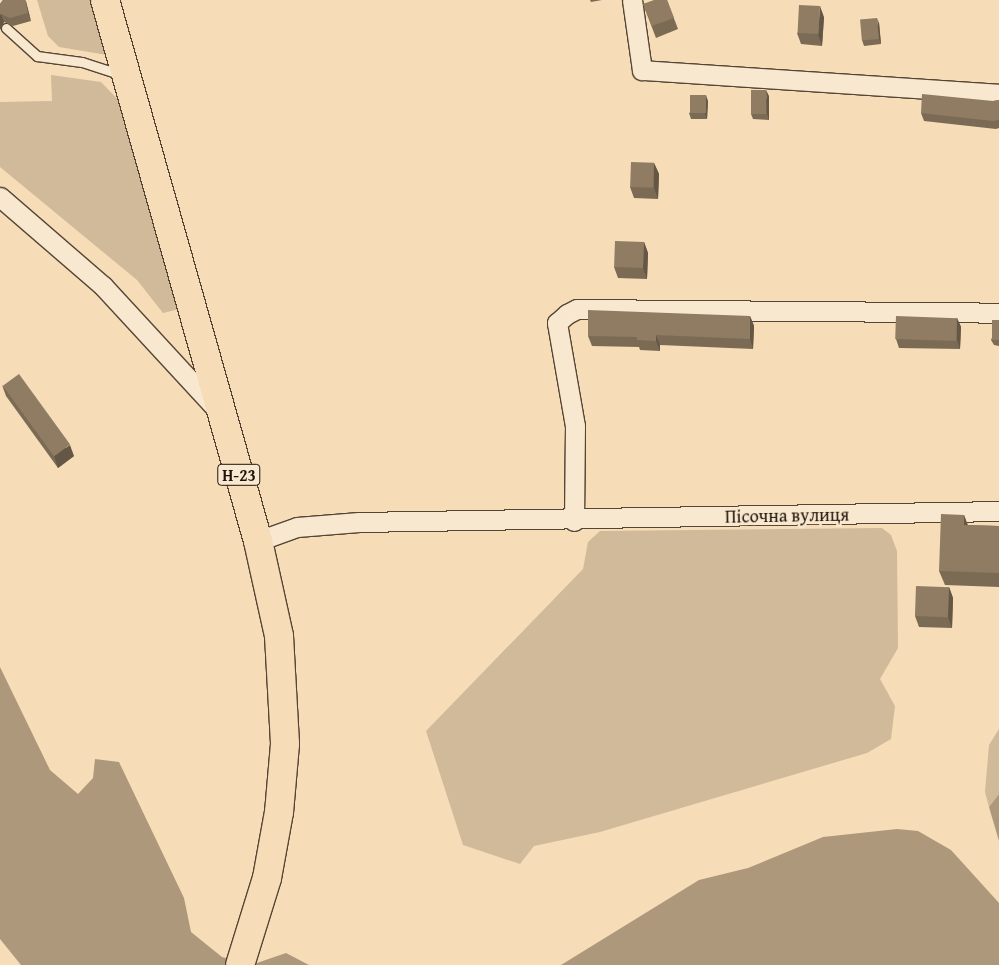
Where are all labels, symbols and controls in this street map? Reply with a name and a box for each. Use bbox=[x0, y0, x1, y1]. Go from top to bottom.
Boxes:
road number: Н-23 bbox=[216, 462, 262, 488]
street label: Пісочна вулиця bbox=[725, 504, 849, 528]

